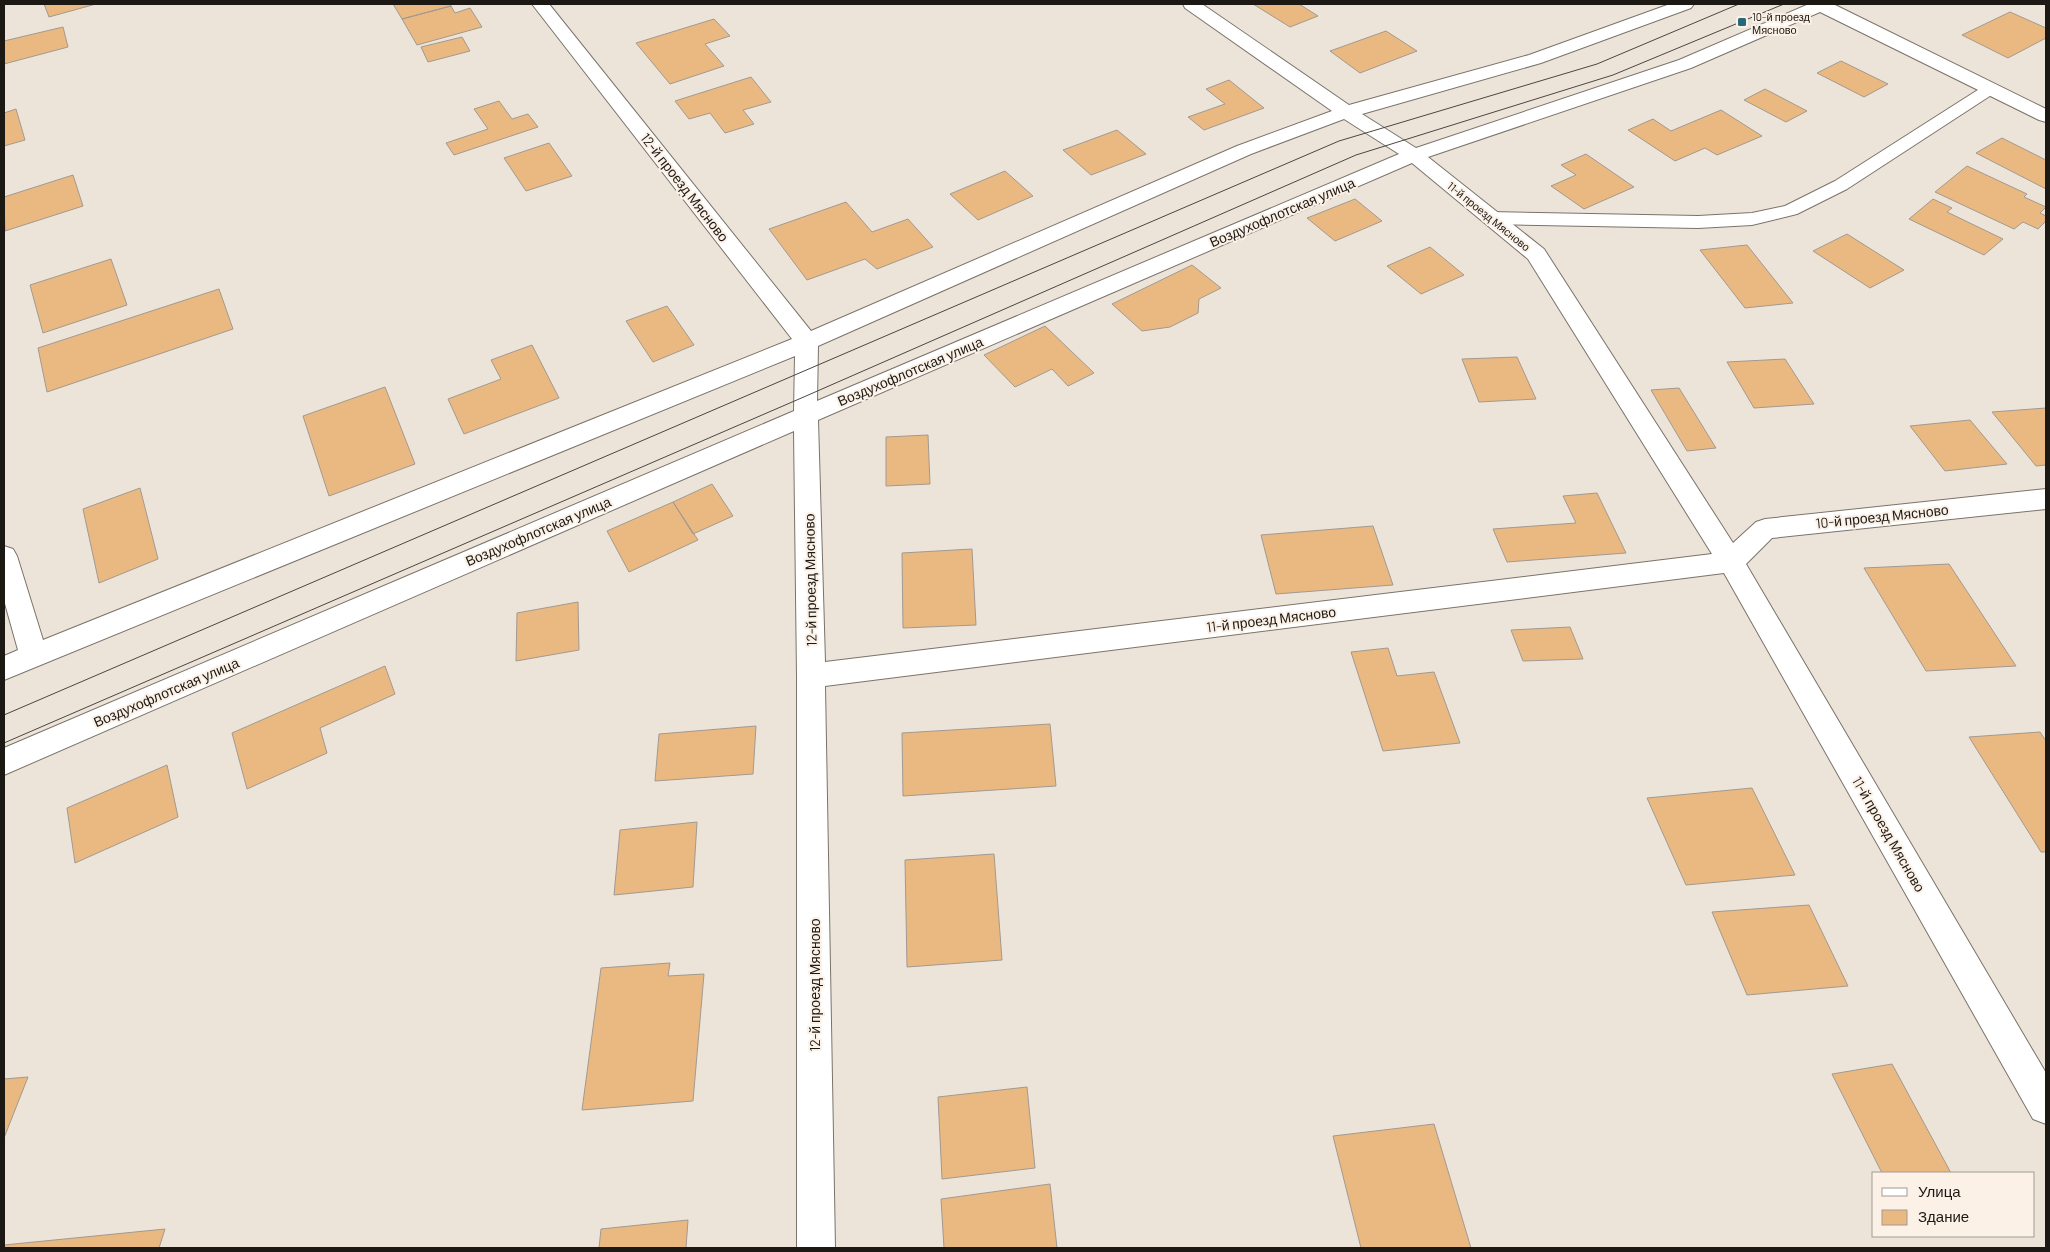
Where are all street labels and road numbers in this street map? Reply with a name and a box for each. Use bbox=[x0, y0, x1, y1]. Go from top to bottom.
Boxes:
street label: 12-й проезд Мясново bbox=[637, 129, 733, 245]
street label: Воздухофлотская улица bbox=[1207, 174, 1357, 250]
street label: 11-й проезд Мясново bbox=[1445, 179, 1533, 253]
street label: Воздухофлотская улица bbox=[835, 333, 985, 409]
street label: Воздухофлотская улица bbox=[463, 493, 613, 569]
street label: 10-й проезд Мясново bbox=[1815, 501, 1949, 531]
street label: 12-й проезд Мясново bbox=[800, 513, 820, 647]
street label: 11-й проезд Мясново bbox=[1205, 603, 1337, 635]
street label: Воздухофлотская улица bbox=[91, 654, 241, 730]
street label: 11-й проезд Мясново bbox=[1849, 773, 1929, 895]
street label: 12-й проезд Мясново bbox=[806, 918, 823, 1052]

